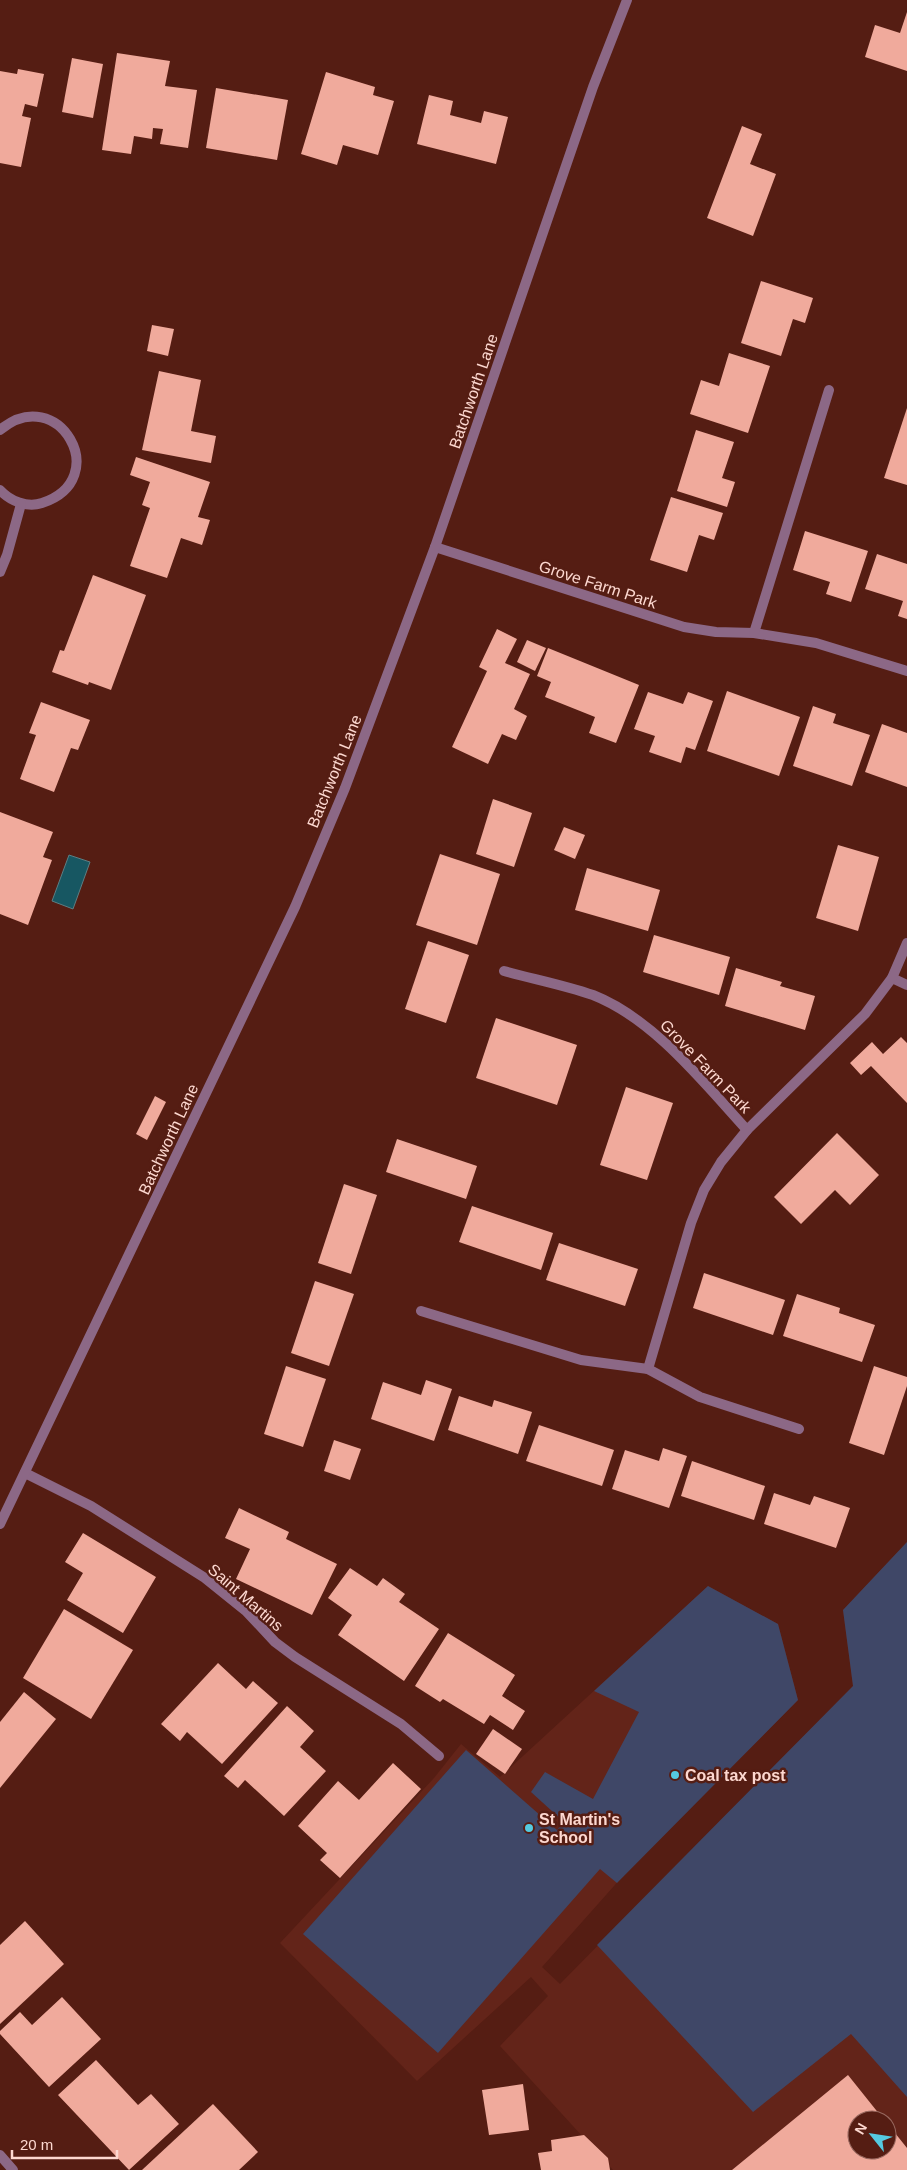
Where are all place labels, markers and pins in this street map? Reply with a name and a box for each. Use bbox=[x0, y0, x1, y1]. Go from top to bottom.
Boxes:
place label: Coal tax post bbox=[685, 1767, 786, 1784]
marker: Coal tax post bbox=[669, 1769, 681, 1781]
place label: St Martin's School bbox=[539, 1811, 620, 1846]
marker: St Martin's School bbox=[523, 1822, 535, 1834]

